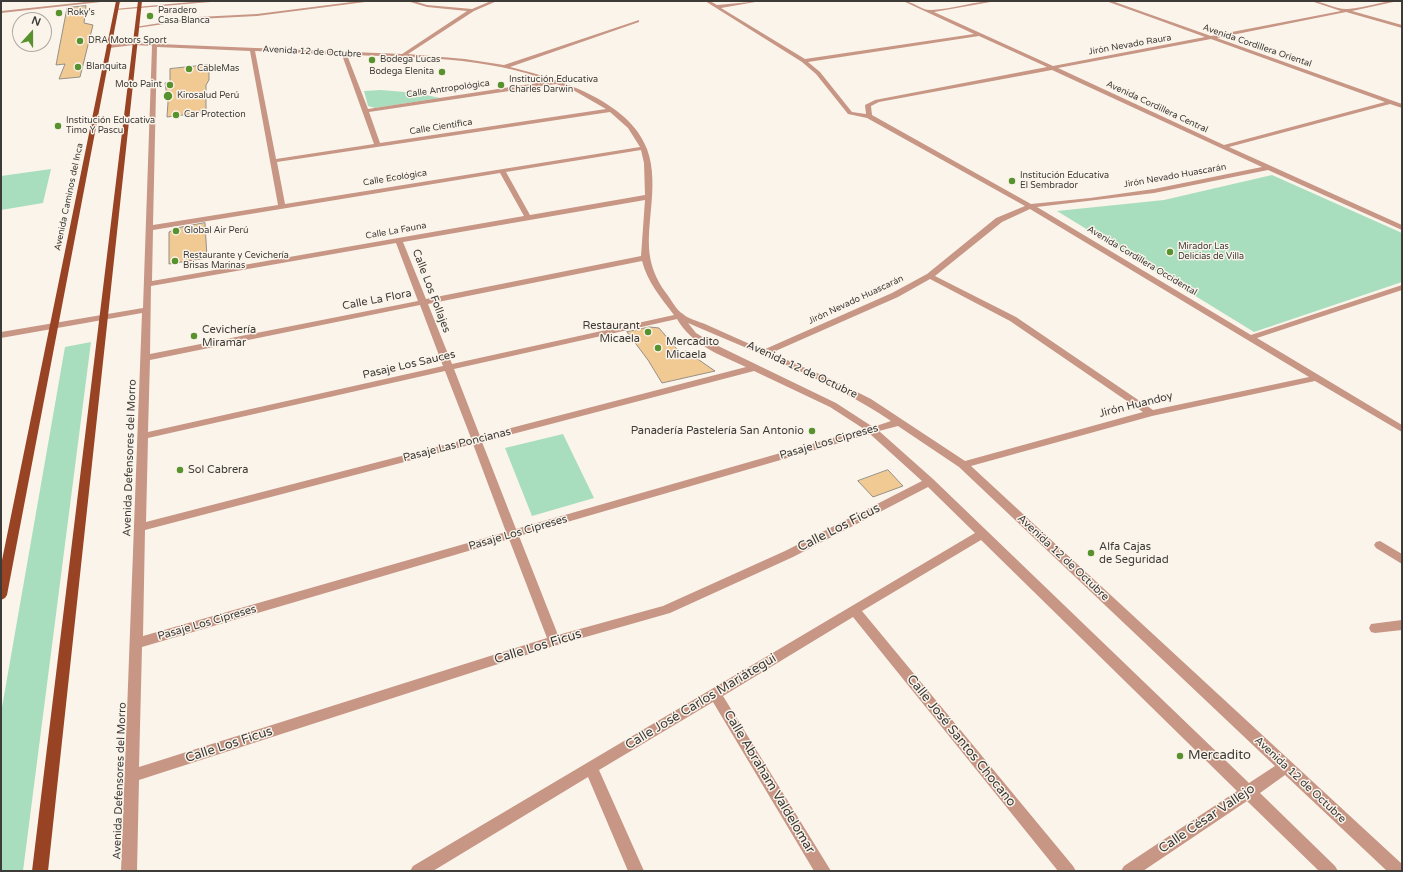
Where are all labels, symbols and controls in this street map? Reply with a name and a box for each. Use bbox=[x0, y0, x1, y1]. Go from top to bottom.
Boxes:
place label: Paradero Casa Blanca bbox=[158, 6, 210, 27]
marker: Roky's bbox=[54, 8, 64, 18]
place label: Roky's bbox=[67, 8, 95, 18]
marker: Paradero Casa Blanca bbox=[145, 11, 155, 21]
north arrow bbox=[12, 12, 52, 52]
text: N bbox=[30, 14, 43, 29]
street label: Avenida Cordillera Oriental bbox=[1201, 22, 1313, 70]
street label: Jirón Nevado Raura bbox=[1088, 32, 1172, 58]
marker: DRA Motors Sport bbox=[75, 36, 85, 46]
place label: DRA Motors Sport bbox=[88, 36, 167, 46]
street label: Avenida 12 de Octubre bbox=[262, 44, 362, 60]
marker: Bodega Lucas bbox=[367, 55, 377, 65]
place label: Bodega Lucas bbox=[380, 55, 440, 65]
marker: Blanquita bbox=[73, 62, 83, 72]
place label: Blanquita bbox=[86, 62, 127, 72]
marker: CableMas bbox=[184, 64, 194, 74]
place label: CableMas bbox=[197, 64, 239, 74]
place label: Bodega Elenita bbox=[369, 67, 434, 77]
marker: Bodega Elenita bbox=[437, 67, 447, 77]
place label: Institución Educativa Charles Darwin bbox=[509, 75, 598, 96]
street label: Calle Antropológica bbox=[406, 78, 490, 100]
street label: Avenida Cordillera Central bbox=[1104, 79, 1210, 135]
place label: Moto Paint bbox=[115, 80, 162, 90]
marker: Moto Paint bbox=[165, 80, 175, 90]
marker: Institución Educativa Charles Darwin bbox=[496, 80, 506, 90]
marker: Kirosalud Perú bbox=[162, 90, 174, 102]
place label: Kirosalud Perú bbox=[177, 91, 239, 101]
marker: Car Protection bbox=[171, 110, 181, 120]
place label: Car Protection bbox=[184, 110, 246, 120]
place label: Institución Educativa Timo Y Pascu bbox=[66, 116, 155, 137]
street label: Calle Científica bbox=[409, 117, 473, 137]
marker: Institución Educativa Timo Y Pascu bbox=[53, 121, 63, 131]
street label: Avenida Caminos del Inca bbox=[52, 142, 86, 252]
street label: Jirón Nevado Huascarán bbox=[1123, 162, 1227, 190]
street label: Calle Ecológica bbox=[362, 168, 428, 188]
place label: Institución Educativa El Sembrador bbox=[1020, 171, 1109, 192]
marker: Institución Educativa El Sembrador bbox=[1007, 176, 1017, 186]
street label: Calle La Fauna bbox=[365, 220, 427, 242]
street label: Avenida Cordillera Occidental bbox=[1085, 224, 1199, 298]
marker: Global Air Perú bbox=[171, 226, 181, 236]
place label: Global Air Perú bbox=[184, 226, 248, 236]
place label: Mirador Las Delicias de Villa bbox=[1178, 242, 1244, 263]
street label: Calle Los Follajes bbox=[409, 247, 453, 335]
marker: Mirador Las Delicias de Villa bbox=[1165, 247, 1175, 257]
place label: Restaurante y Cevichería Brisas Marinas bbox=[183, 251, 289, 272]
marker: Restaurante y Cevichería Brisas Marinas bbox=[170, 256, 180, 266]
street label: Jirón Nevado Huascarán bbox=[807, 273, 905, 327]
street label: Calle La Flora bbox=[341, 287, 413, 313]
place label: Restaurant Micaela bbox=[583, 319, 640, 345]
place label: Cevichería Miramar bbox=[202, 323, 256, 349]
marker: Restaurant Micaela bbox=[643, 327, 653, 337]
marker: Cevichería Miramar bbox=[189, 331, 199, 341]
place label: Mercadito Micaela bbox=[666, 335, 719, 361]
street label: Avenida 12 de Octubre bbox=[745, 339, 859, 401]
marker: Mercadito Micaela bbox=[653, 343, 663, 353]
street label: Pasaje Los Sauces bbox=[361, 348, 457, 382]
street label: Avenida Defensores del Morro bbox=[121, 379, 139, 537]
street label: Jirón Huandoy bbox=[1098, 389, 1174, 421]
street label: Pasaje Los Cipreses bbox=[778, 422, 880, 462]
place label: Panadería Pastelería San Antonio bbox=[631, 424, 804, 438]
street label: Pasaje Las Poncianas bbox=[402, 425, 512, 465]
marker: Panadería Pastelería San Antonio bbox=[807, 426, 817, 436]
place label: Sol Cabrera bbox=[188, 463, 248, 477]
marker: Sol Cabrera bbox=[175, 465, 185, 475]
street label: Calle Los Ficus bbox=[795, 500, 883, 556]
street label: Avenida 12 de Octubre bbox=[1014, 512, 1112, 604]
street label: Pasaje Los Cipreses bbox=[467, 513, 569, 553]
place label: Alfa Cajas de Seguridad bbox=[1099, 540, 1169, 566]
marker: Alfa Cajas de Seguridad bbox=[1086, 548, 1096, 558]
street label: Pasaje Los Cipreses bbox=[156, 603, 258, 643]
street label: Calle Los Ficus bbox=[492, 626, 584, 668]
street label: Calle José Carlos Mariátegui bbox=[623, 651, 779, 753]
street label: Calle José Santos Chocano bbox=[903, 672, 1019, 810]
street label: Avenida Defensores del Morro bbox=[111, 702, 129, 860]
street label: Calle Abraham Valdelomar bbox=[720, 708, 818, 856]
street label: Calle Los Ficus bbox=[183, 724, 275, 766]
street label: Avenida 12 de Octubre bbox=[1251, 734, 1349, 826]
place label: Mercadito bbox=[1188, 748, 1251, 764]
marker: Mercadito bbox=[1175, 751, 1185, 761]
street label: Calle César Vallejo bbox=[1156, 781, 1258, 857]

